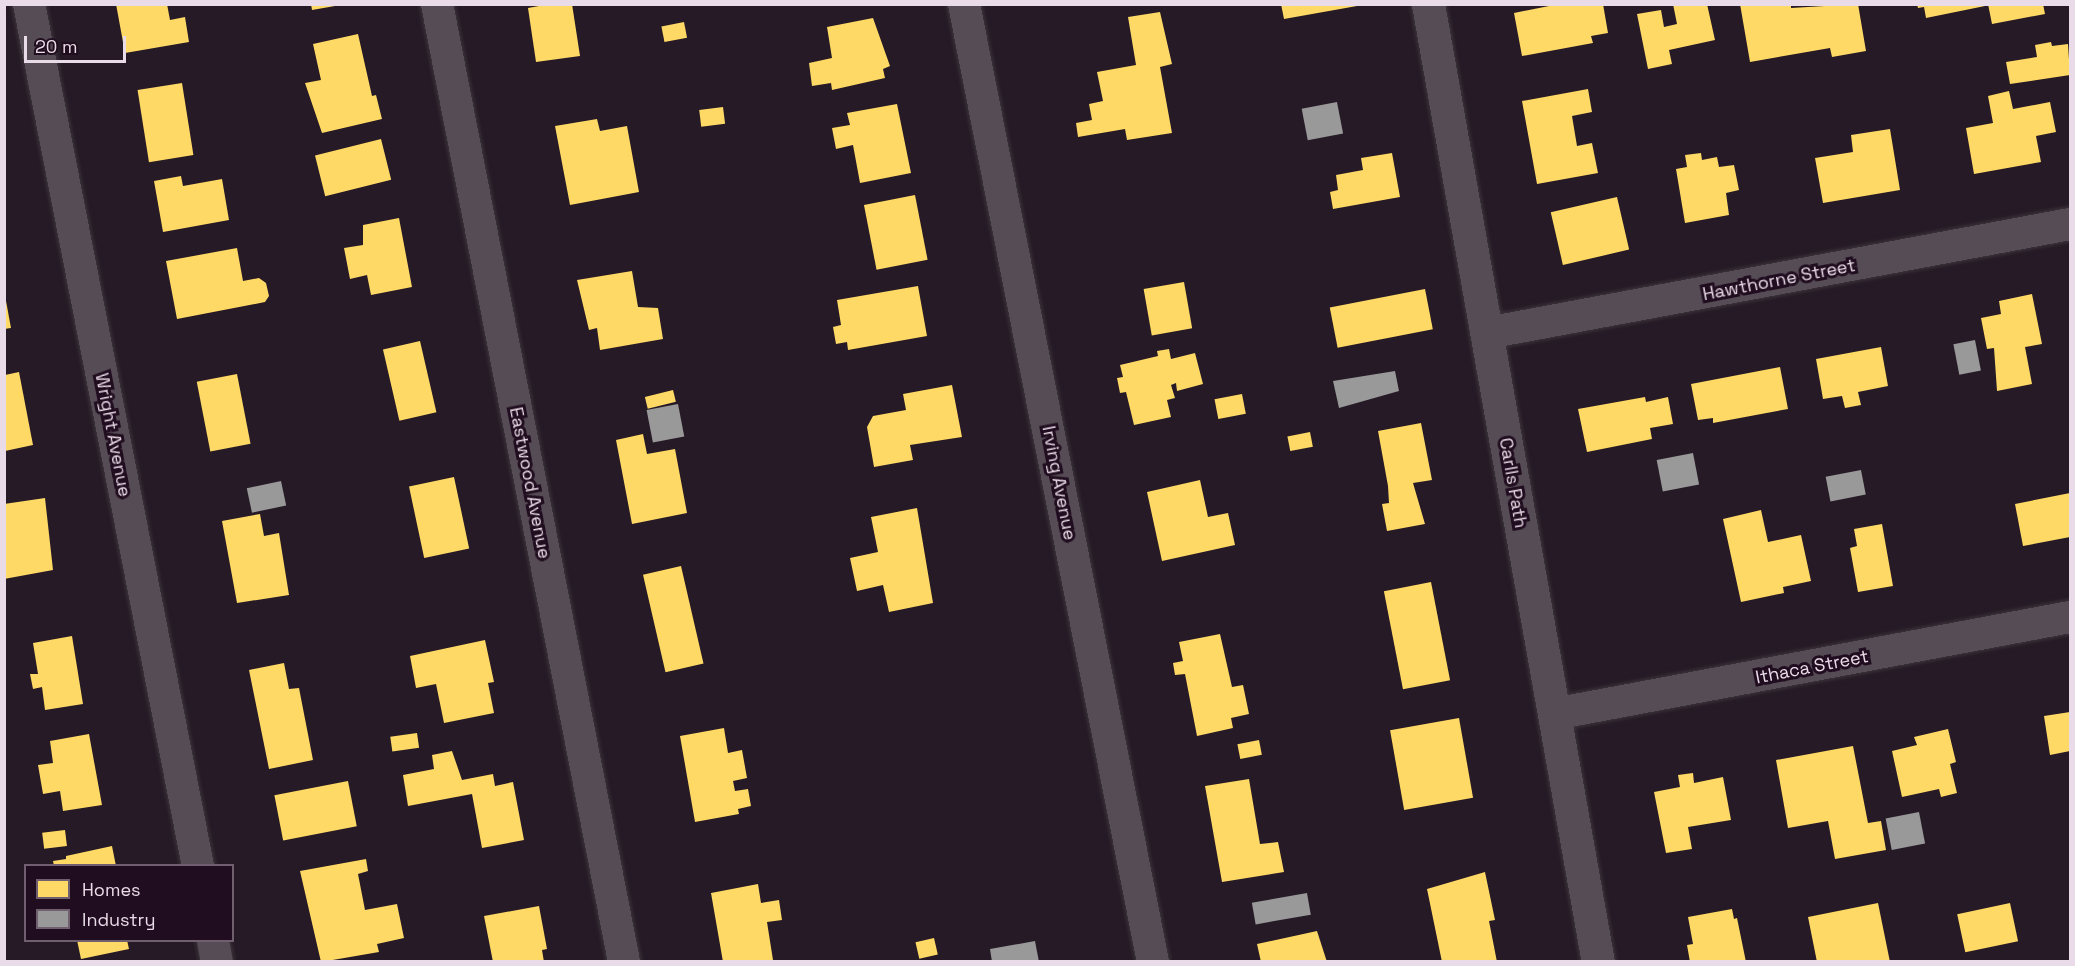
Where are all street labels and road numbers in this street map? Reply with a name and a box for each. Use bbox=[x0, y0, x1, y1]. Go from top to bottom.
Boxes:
street label: Hawthorne Street bbox=[1701, 255, 1857, 305]
street label: Wright Avenue bbox=[90, 371, 136, 499]
street label: Eastwood Avenue bbox=[505, 405, 555, 561]
street label: Irving Avenue bbox=[1037, 424, 1081, 542]
street label: Carlls Path bbox=[1494, 436, 1532, 530]
street label: Ithaca Street bbox=[1754, 645, 1870, 689]

